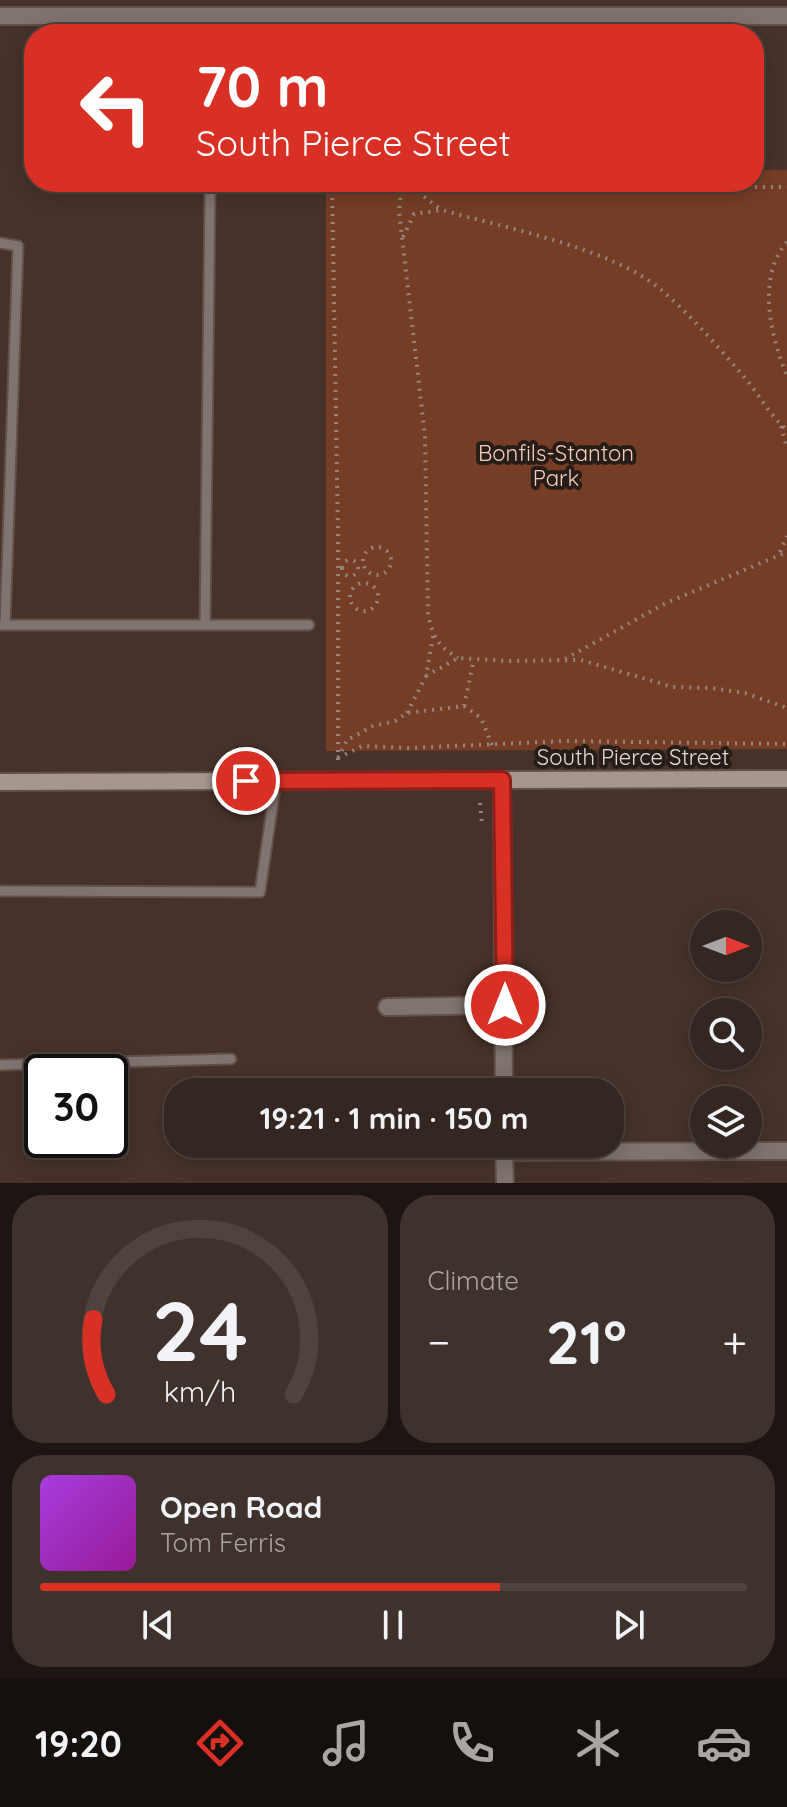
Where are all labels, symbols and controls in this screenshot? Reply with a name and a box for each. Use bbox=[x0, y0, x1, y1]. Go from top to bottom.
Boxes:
text: 70 m bbox=[196, 51, 328, 121]
icon: left bbox=[64, 56, 168, 160]
text: South Pierce Street bbox=[196, 120, 511, 165]
park label: Bonfils-Stanton Park bbox=[478, 439, 634, 492]
street label: South Pierce Street bbox=[537, 743, 729, 771]
pin bbox=[212, 747, 280, 815]
icon: arrive bbox=[224, 759, 268, 803]
north arrow bbox=[690, 910, 762, 982]
map controls bbox=[690, 910, 762, 1158]
position arrow bbox=[463, 963, 547, 1047]
button: search bbox=[690, 998, 762, 1070]
speed limit sign: 30 bbox=[24, 1054, 128, 1158]
button: layers bbox=[690, 1086, 762, 1158]
text: 19:21 · 1 min · 150 m bbox=[260, 1099, 528, 1137]
text: Climate bbox=[428, 1264, 519, 1297]
text: 24 bbox=[152, 1278, 248, 1382]
text: 21° bbox=[546, 1304, 627, 1379]
text: − bbox=[428, 1314, 450, 1369]
text: + bbox=[722, 1314, 747, 1369]
text: km/h bbox=[163, 1373, 236, 1409]
text: Open Road bbox=[160, 1488, 322, 1526]
text: Tom Ferris bbox=[160, 1526, 286, 1559]
icon: previous bbox=[136, 1603, 180, 1647]
icon: pause bbox=[371, 1603, 415, 1647]
icon: next bbox=[607, 1603, 651, 1647]
icon: directions bbox=[192, 1715, 248, 1771]
icon: music bbox=[318, 1715, 374, 1771]
icon: phone bbox=[444, 1715, 500, 1771]
icon: climate bbox=[570, 1715, 626, 1771]
icon: car bbox=[696, 1715, 752, 1771]
text: 19:20 bbox=[35, 1721, 122, 1766]

